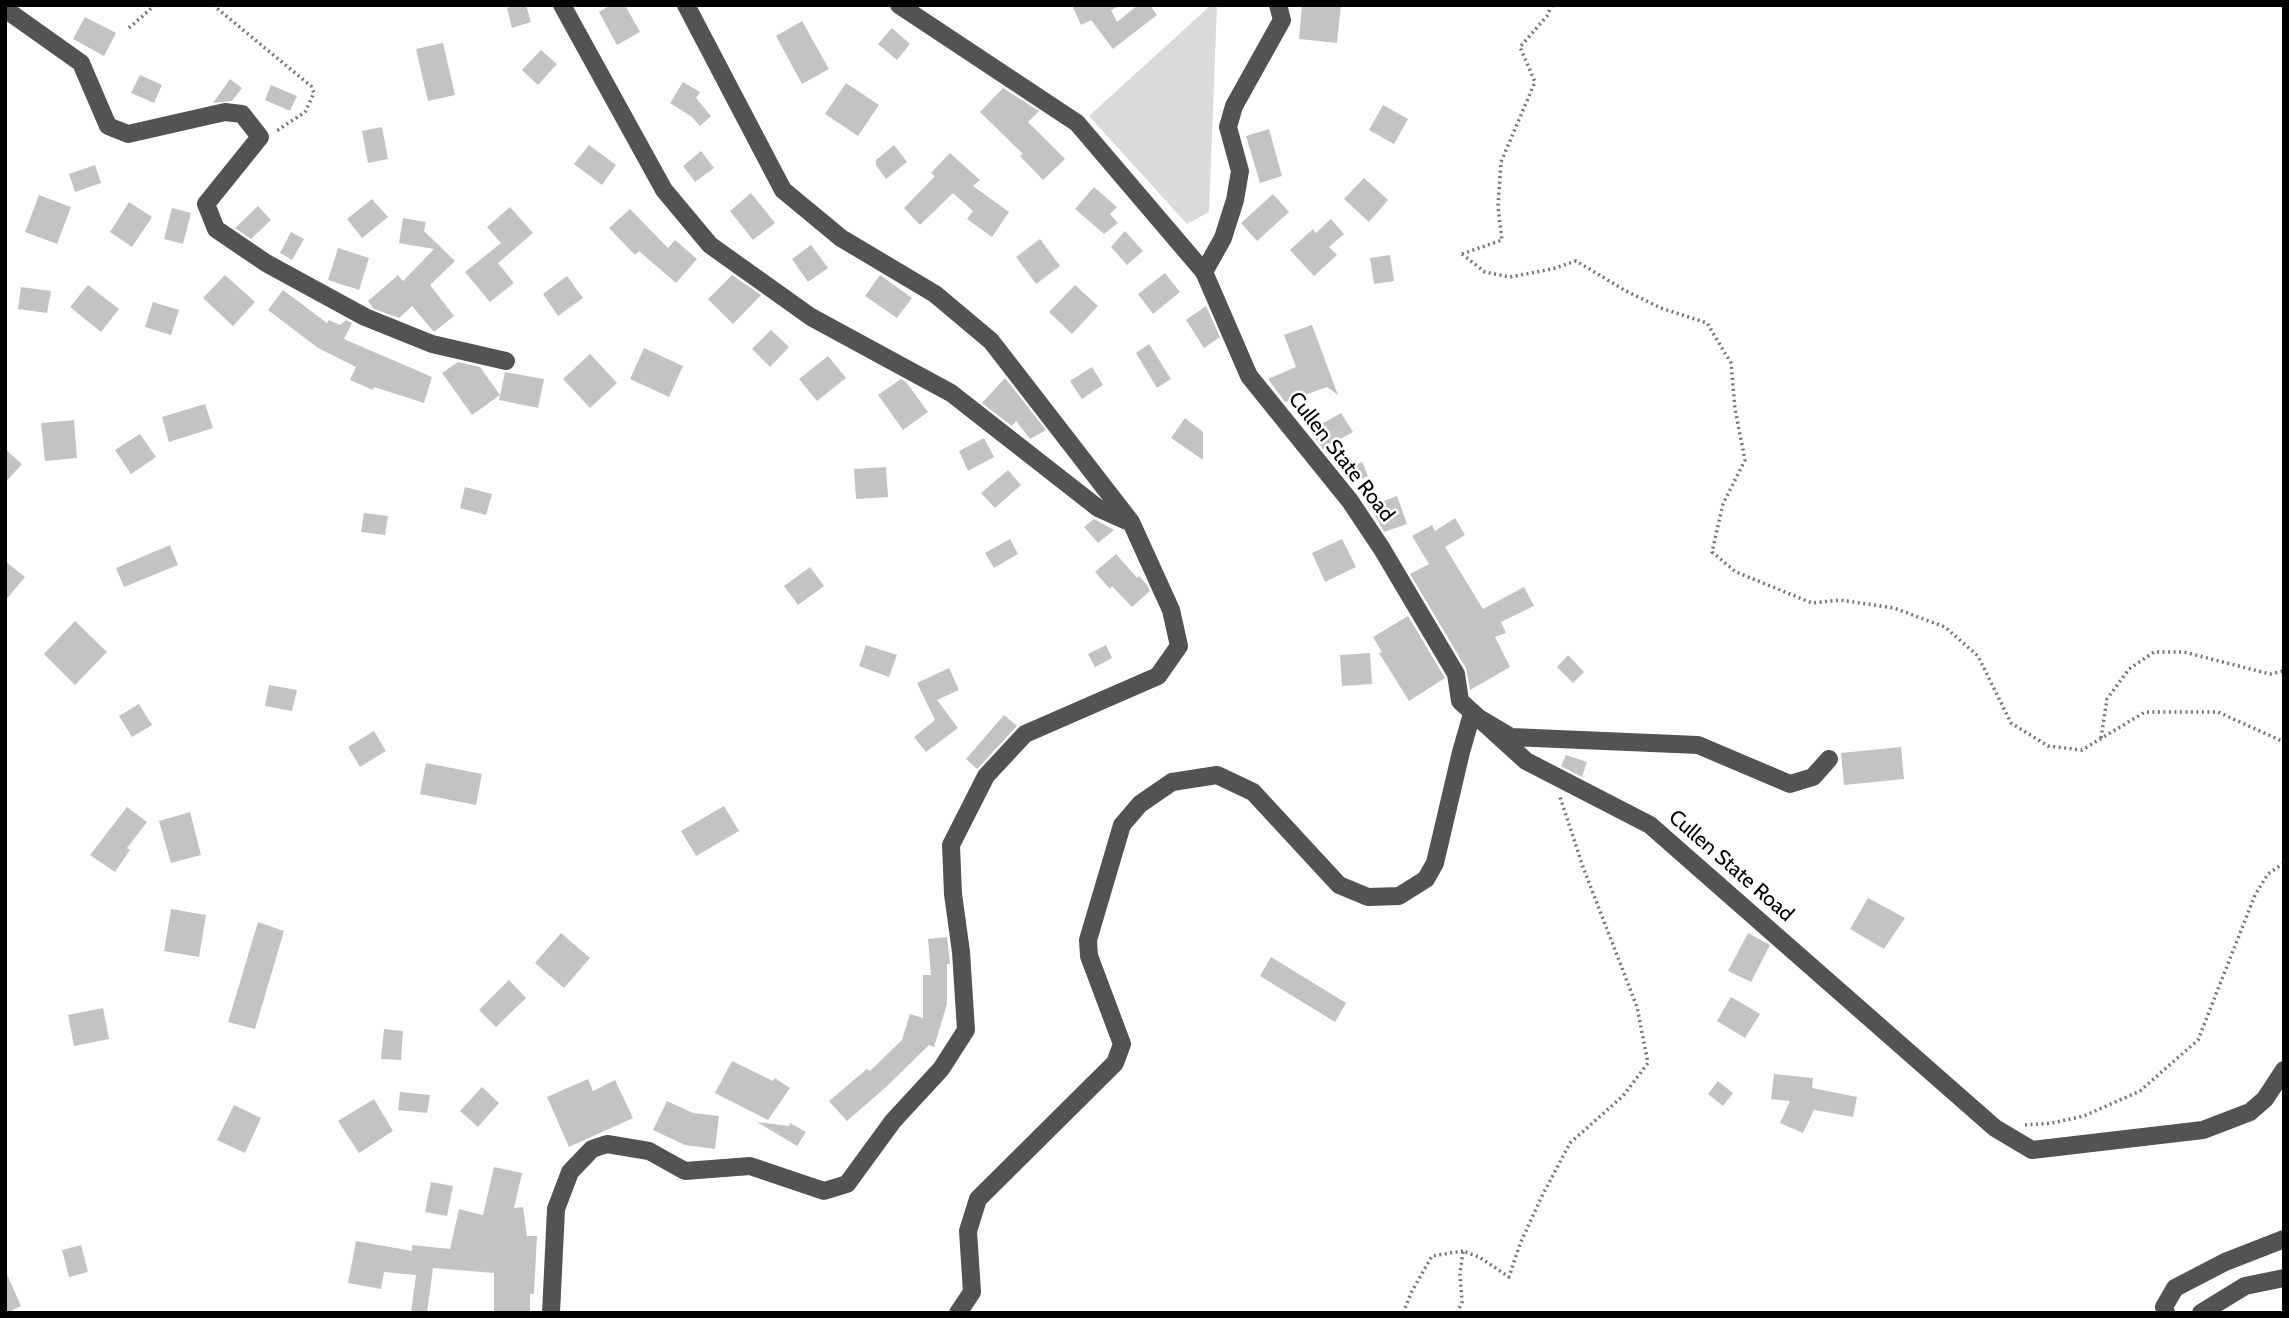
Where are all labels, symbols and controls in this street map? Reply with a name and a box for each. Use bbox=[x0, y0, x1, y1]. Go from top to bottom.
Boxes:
street label: Cullen State Road bbox=[1283, 387, 1399, 527]
street label: Cullen State Road bbox=[1663, 805, 1799, 927]

